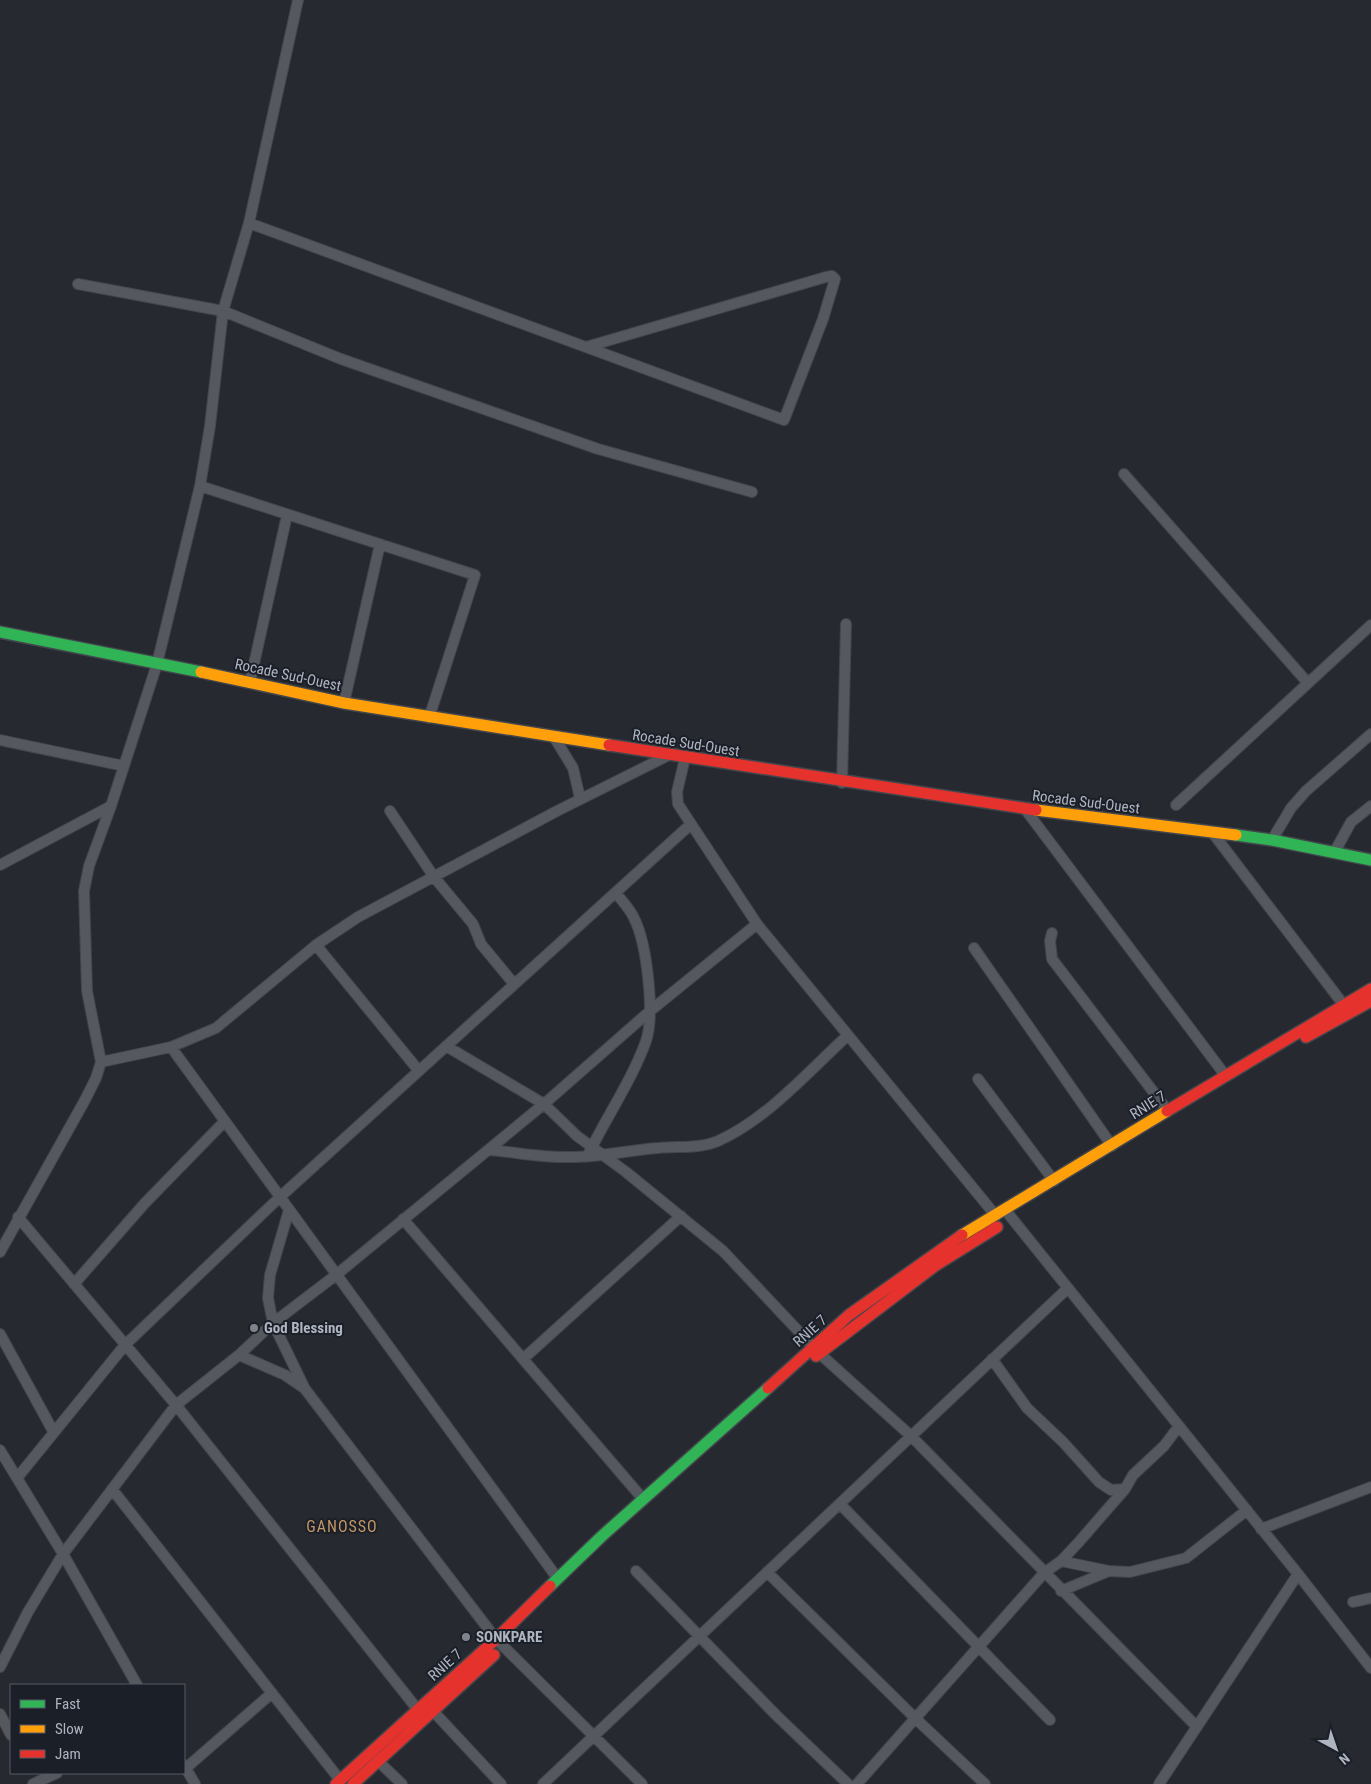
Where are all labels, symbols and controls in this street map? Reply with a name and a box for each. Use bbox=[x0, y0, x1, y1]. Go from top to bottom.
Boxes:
street label: Rocade Sud-Ouest bbox=[233, 655, 343, 695]
street label: Rocade Sud-Ouest bbox=[631, 726, 741, 760]
street label: Rocade Sud-Ouest bbox=[1031, 786, 1141, 818]
street label: RNIE 7 bbox=[1127, 1087, 1169, 1123]
street label: RNIE 7 bbox=[789, 1311, 831, 1351]
place label: God Blessing bbox=[264, 1319, 343, 1337]
marker: God Blessing bbox=[248, 1322, 260, 1334]
district label: GANOSSO bbox=[306, 1517, 378, 1536]
place label: SONKPARE bbox=[476, 1628, 542, 1646]
marker: SONKPARE bbox=[460, 1631, 472, 1643]
street label: RNIE 7 bbox=[424, 1645, 466, 1685]
legend bbox=[10, 1684, 185, 1774]
text: Fast bbox=[55, 1695, 80, 1713]
text: Slow bbox=[55, 1720, 84, 1738]
north arrow bbox=[1311, 1724, 1361, 1774]
text: Jam bbox=[55, 1745, 81, 1763]
text: N bbox=[1336, 1750, 1353, 1768]

